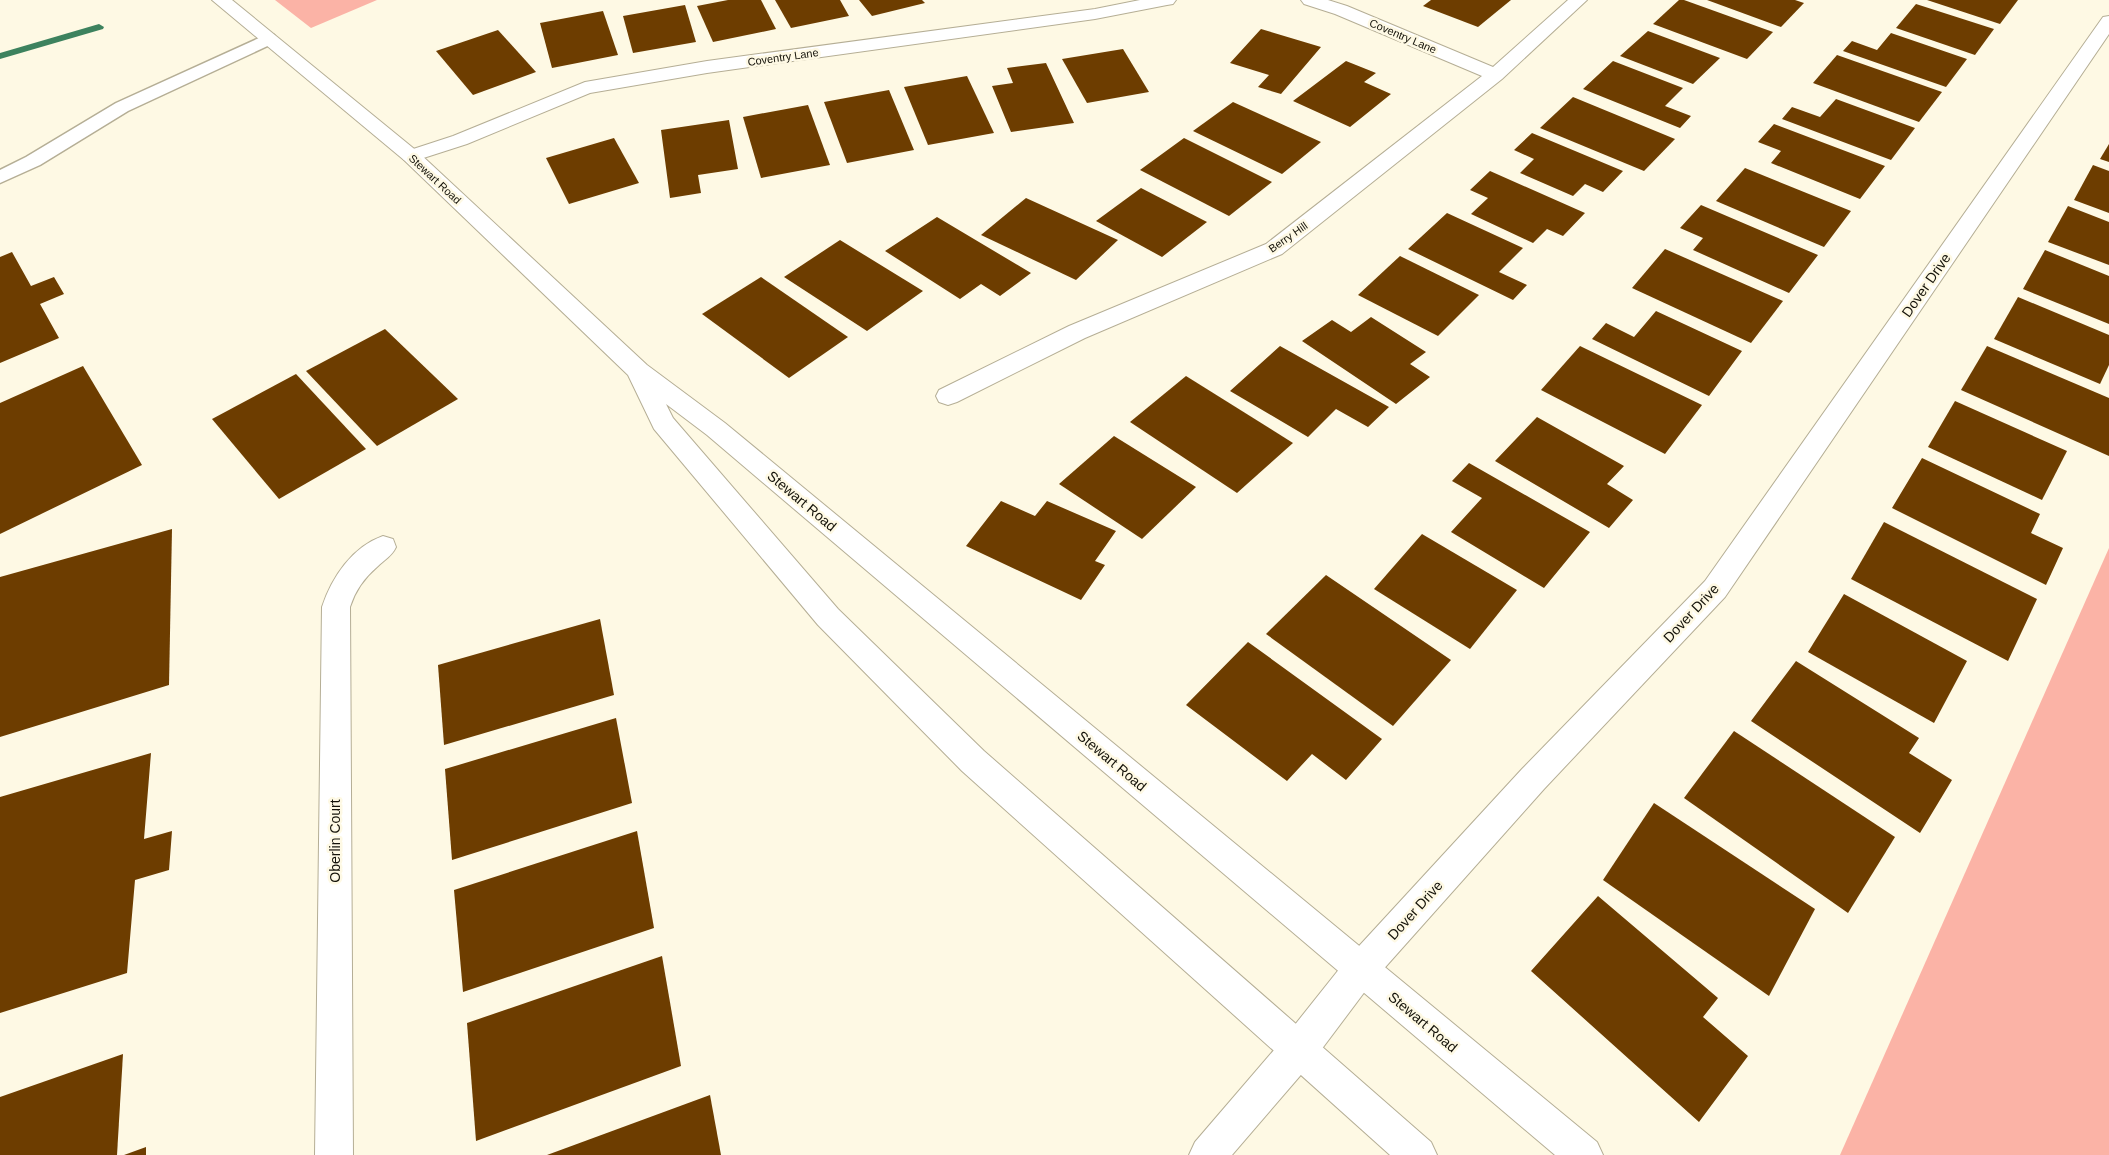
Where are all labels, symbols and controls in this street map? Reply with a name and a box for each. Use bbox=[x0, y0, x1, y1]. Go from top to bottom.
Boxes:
street label: Coventry Lane bbox=[1368, 16, 1438, 56]
street label: Coventry Lane bbox=[747, 46, 819, 68]
street label: Stewart Road bbox=[407, 152, 463, 206]
street label: Berry Hill bbox=[1266, 219, 1310, 255]
street label: Dover Drive bbox=[1898, 250, 1954, 320]
street label: Stewart Road bbox=[764, 468, 840, 534]
street label: Dover Drive bbox=[1660, 580, 1722, 645]
street label: Stewart Road bbox=[1074, 728, 1150, 794]
street label: Oberlin Court bbox=[327, 799, 343, 883]
street label: Dover Drive bbox=[1384, 877, 1446, 943]
street label: Stewart Road bbox=[1385, 989, 1461, 1055]

